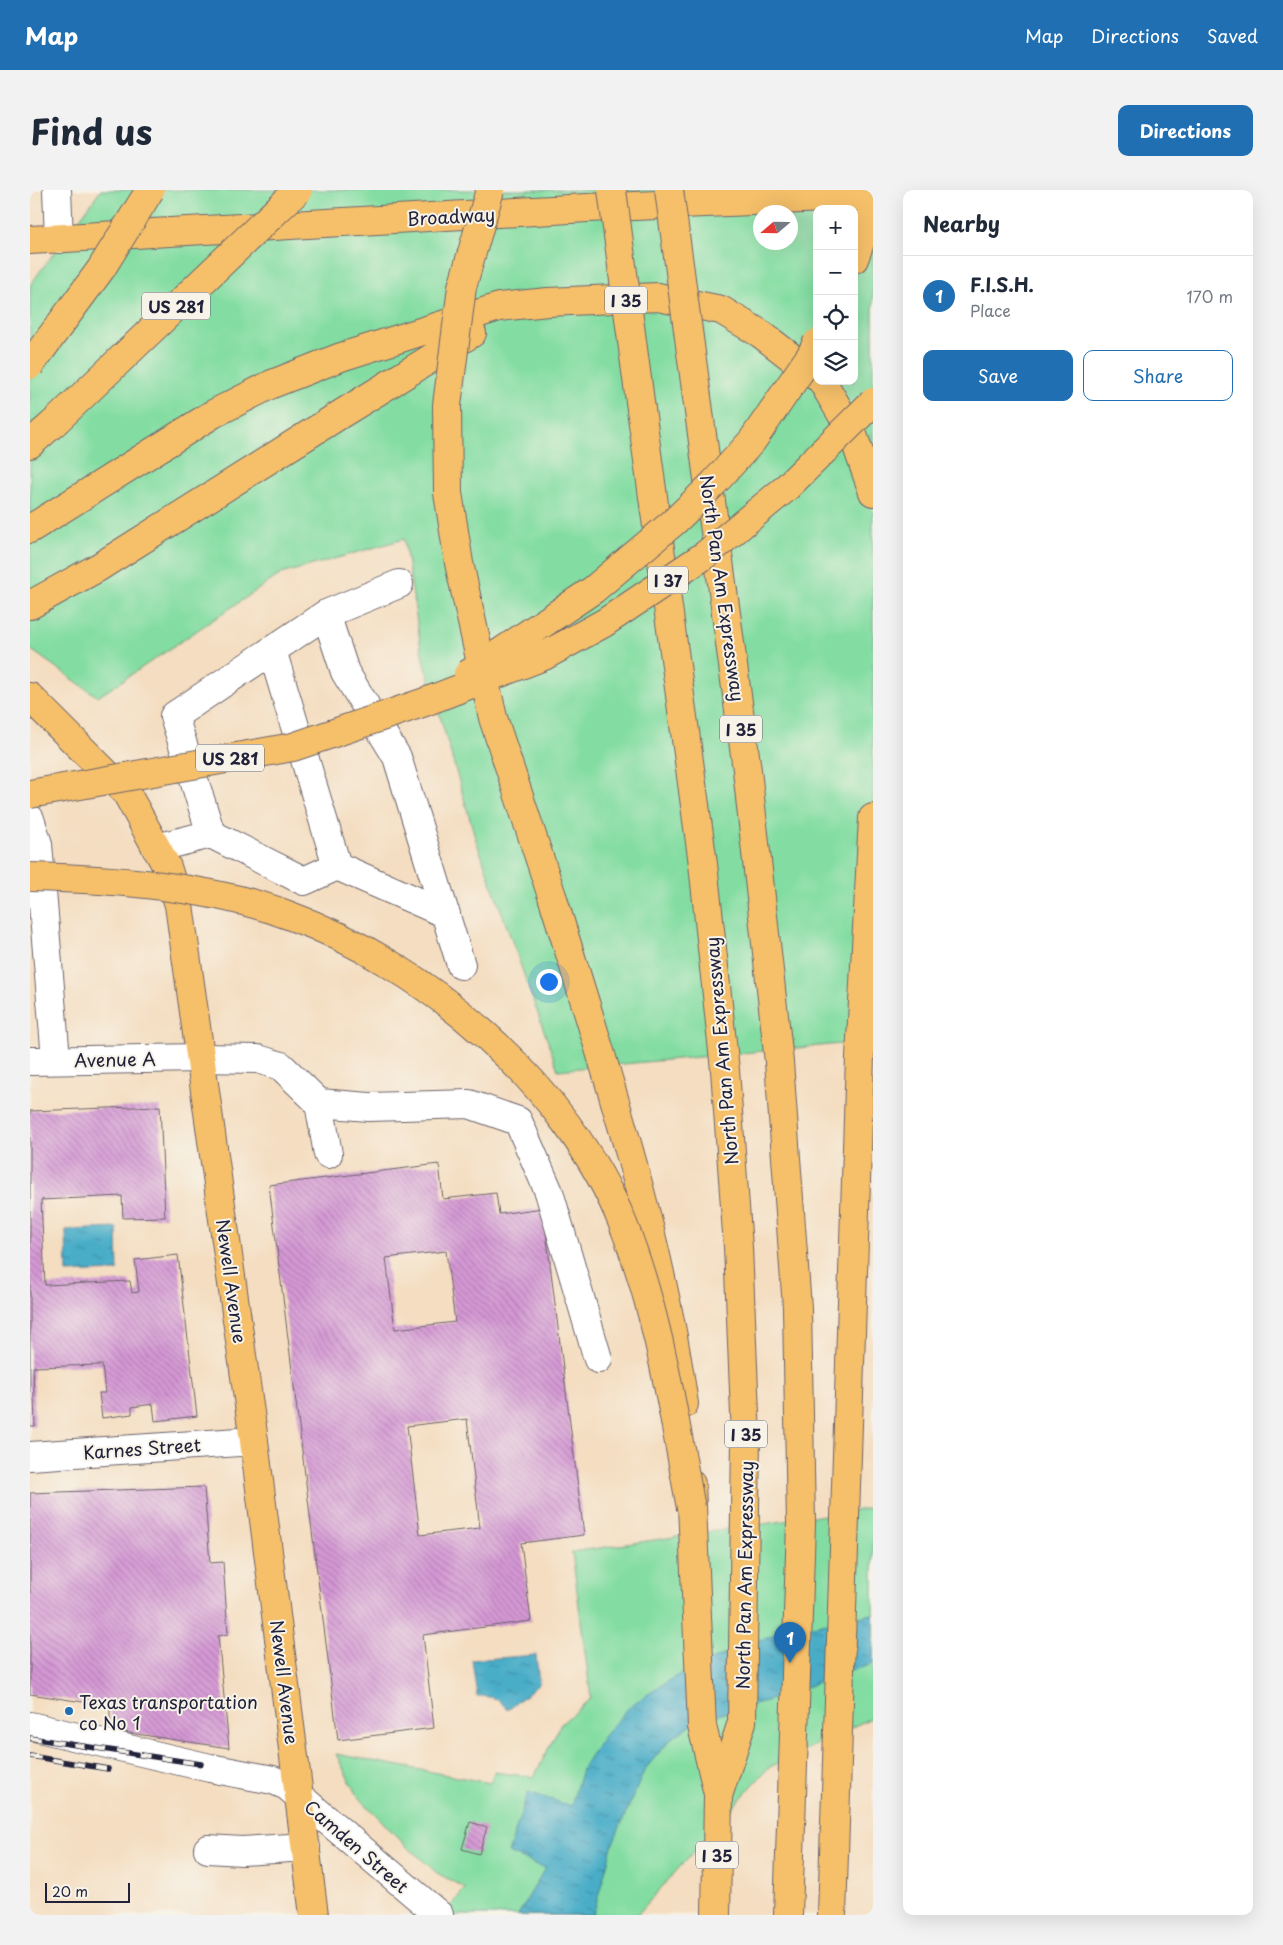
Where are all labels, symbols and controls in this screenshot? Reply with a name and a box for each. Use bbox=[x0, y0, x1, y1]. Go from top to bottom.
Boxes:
text: Map bbox=[25, 17, 78, 53]
text: Map bbox=[1025, 22, 1063, 49]
text: Directions bbox=[1091, 22, 1179, 49]
text: Saved bbox=[1207, 22, 1258, 49]
text: Find us bbox=[30, 104, 152, 157]
button: Directions bbox=[1118, 105, 1253, 156]
street label: Broadway bbox=[406, 200, 496, 232]
north arrow bbox=[753, 205, 798, 250]
map controls bbox=[813, 205, 858, 385]
button: + bbox=[813, 205, 858, 250]
text: Nearby bbox=[923, 207, 1000, 239]
button: − bbox=[813, 250, 858, 295]
text: F.I.S.H. bbox=[970, 270, 1034, 298]
text: 1 bbox=[935, 284, 943, 308]
text: 170 m bbox=[1187, 284, 1233, 308]
road number: I 35 bbox=[605, 286, 647, 314]
road number: US 281 bbox=[142, 292, 210, 320]
button: locate bbox=[813, 295, 858, 340]
text: Place bbox=[970, 298, 1011, 322]
button: layers bbox=[813, 340, 858, 385]
button: Save bbox=[923, 350, 1073, 401]
button: Share bbox=[1083, 350, 1233, 401]
street label: North Pan Am Expressway bbox=[694, 473, 752, 703]
road number: I 37 bbox=[648, 566, 688, 594]
road number: I 35 bbox=[720, 716, 762, 742]
road number: US 281 bbox=[196, 744, 264, 772]
street label: North Pan Am Expressway bbox=[698, 936, 744, 1166]
your location bbox=[536, 969, 562, 995]
street label: Avenue A bbox=[74, 1045, 156, 1073]
street label: Newell Avenue bbox=[210, 1217, 254, 1345]
road number: I 35 bbox=[725, 1420, 767, 1448]
street label: Karnes Street bbox=[82, 1430, 202, 1466]
street label: North Pan Am Expressway bbox=[729, 1461, 759, 1689]
street label: Newell Avenue bbox=[264, 1618, 306, 1746]
pin: 1 bbox=[774, 1622, 806, 1663]
place label: Texas transportation co No 1 bbox=[79, 1688, 258, 1736]
marker: Texas transportation co No 1 bbox=[63, 1705, 75, 1717]
street label: Camden Street bbox=[299, 1793, 415, 1899]
road number: I 35 bbox=[696, 1842, 738, 1868]
scale bar bbox=[45, 1880, 130, 1903]
text: 20 m bbox=[52, 1881, 88, 1902]

